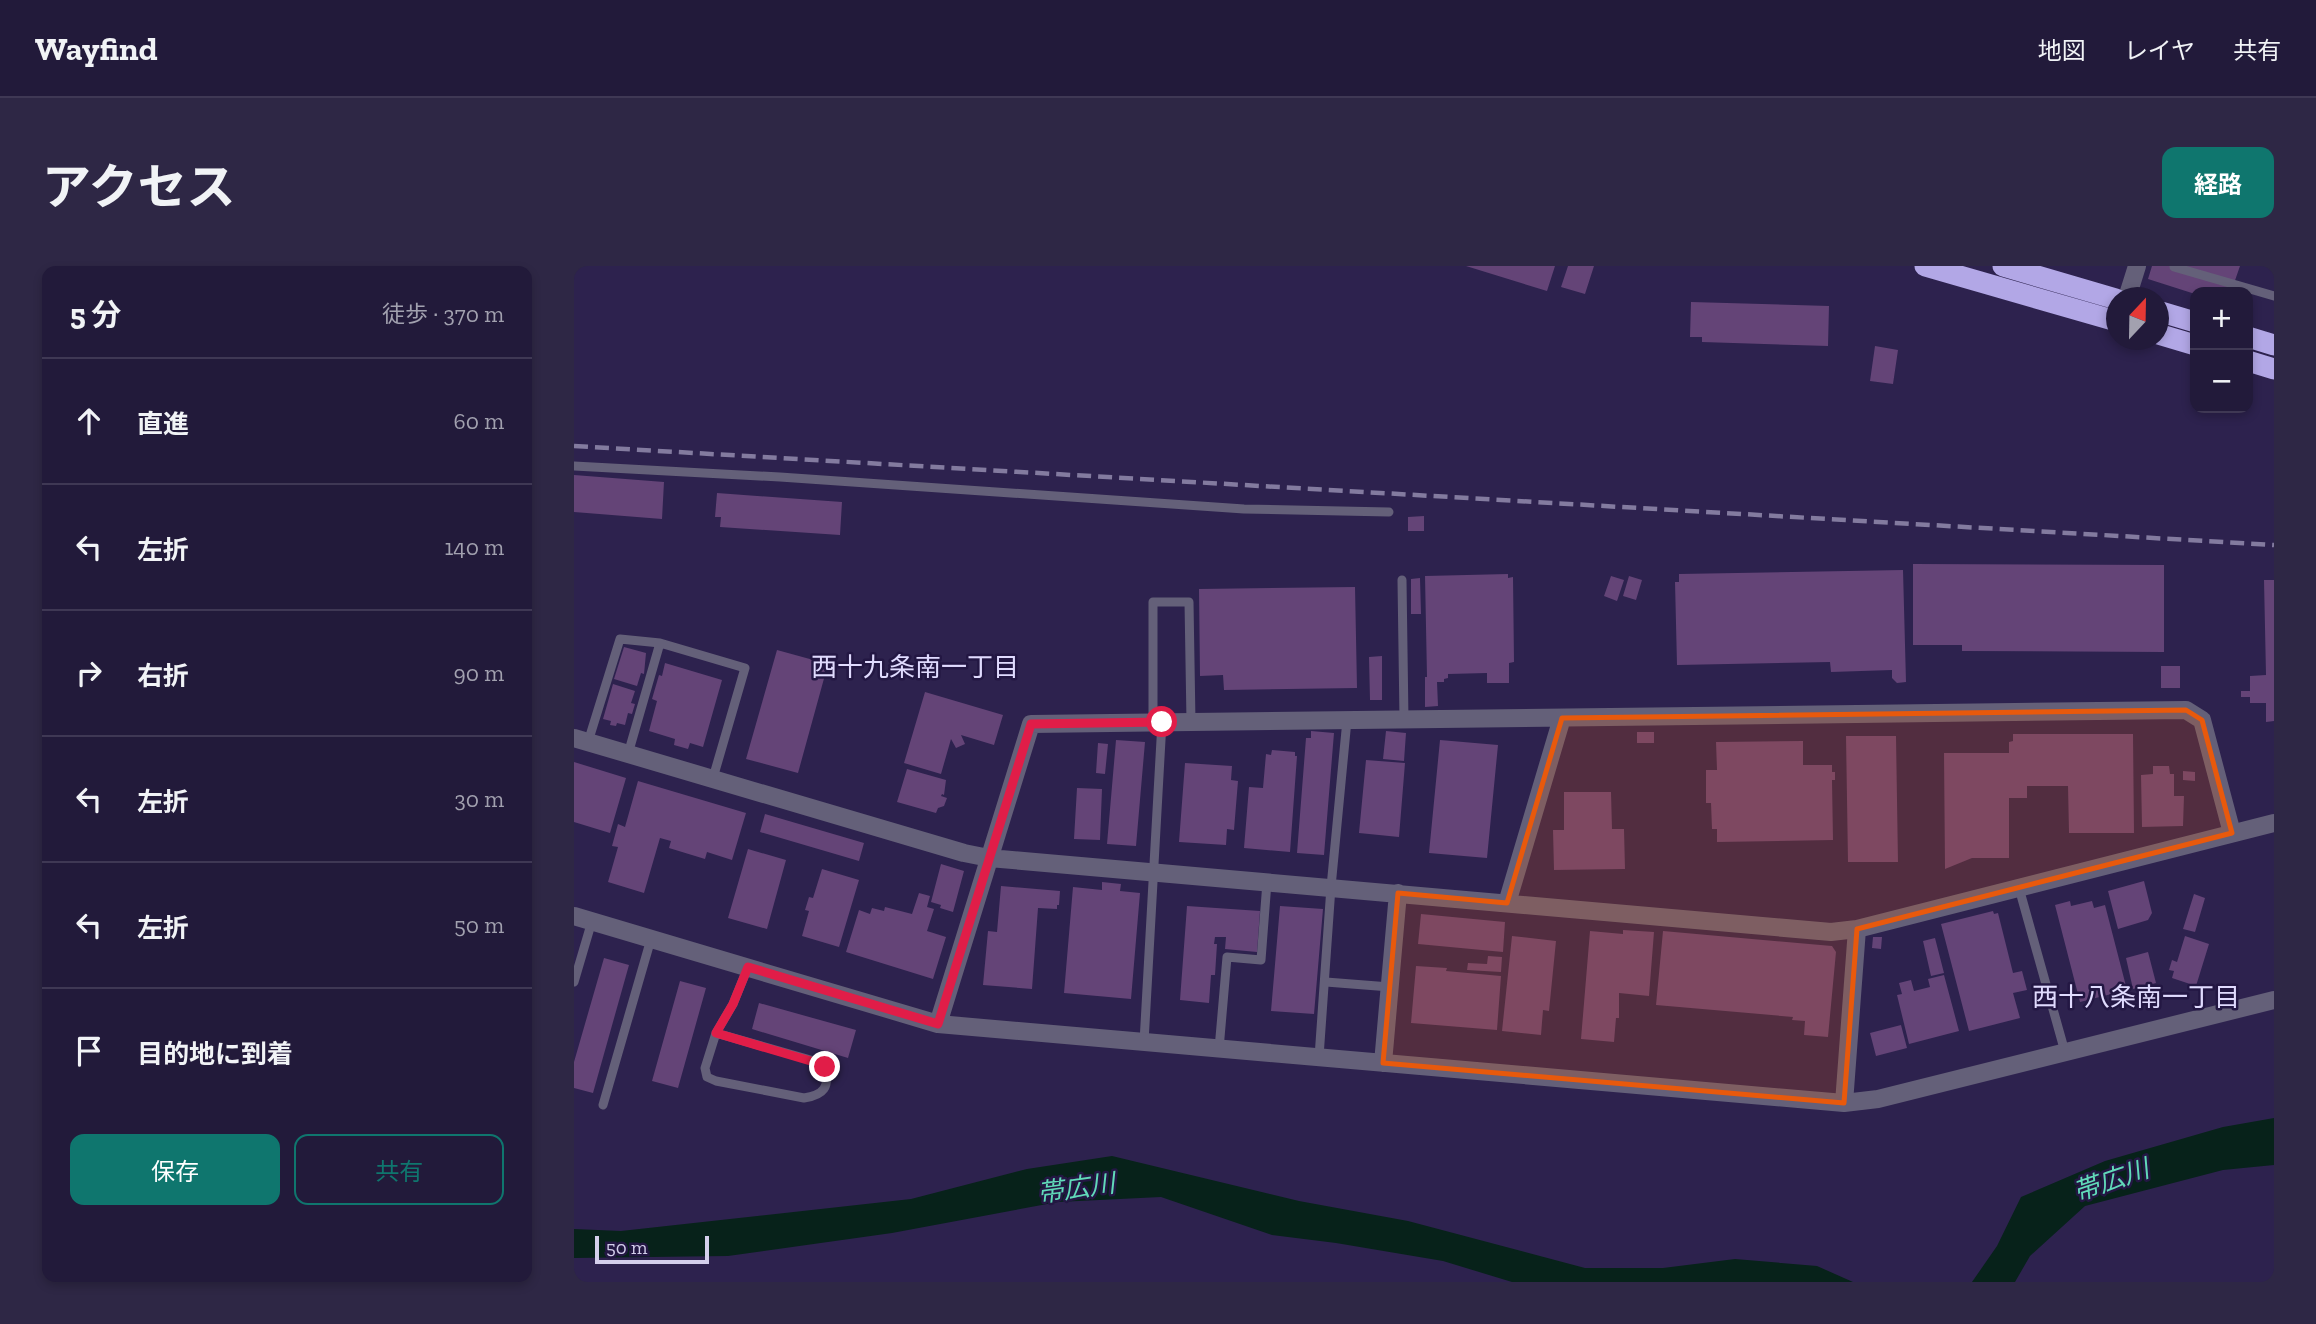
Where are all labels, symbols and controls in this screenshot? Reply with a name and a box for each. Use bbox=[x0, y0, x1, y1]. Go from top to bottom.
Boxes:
text: Wayfind bbox=[35, 29, 158, 68]
text: 地図 bbox=[2038, 36, 2086, 65]
text: レイヤ bbox=[2124, 36, 2195, 65]
text: 共有 bbox=[2233, 36, 2281, 65]
button: 経路 bbox=[2162, 147, 2274, 218]
text: アクセス bbox=[42, 158, 236, 217]
north arrow bbox=[2106, 287, 2169, 350]
map controls bbox=[2190, 287, 2253, 413]
button: + bbox=[2190, 287, 2253, 350]
text: 5 分 bbox=[70, 297, 121, 333]
text: 徒歩 · 370 m bbox=[382, 300, 504, 328]
button: − bbox=[2190, 350, 2253, 413]
icon: ahead bbox=[70, 402, 108, 440]
text: 60 m bbox=[453, 407, 504, 435]
text: 直進 bbox=[137, 408, 189, 440]
icon: left bbox=[70, 528, 108, 566]
text: 140 m bbox=[444, 533, 504, 561]
text: 左折 bbox=[137, 534, 189, 566]
district label: 西十九条南一丁目 bbox=[811, 651, 1019, 683]
icon: right bbox=[70, 654, 108, 692]
text: 90 m bbox=[453, 659, 504, 687]
text: 右折 bbox=[137, 660, 189, 692]
route start bbox=[1146, 706, 1177, 737]
icon: left bbox=[70, 780, 108, 818]
text: 30 m bbox=[454, 785, 504, 813]
text: 左折 bbox=[137, 786, 189, 818]
icon: left bbox=[70, 906, 108, 944]
text: 50 m bbox=[454, 911, 504, 939]
text: 左折 bbox=[137, 912, 189, 944]
district label: 西十八条南一丁目 bbox=[2032, 981, 2240, 1013]
icon: arrive bbox=[70, 1032, 108, 1070]
text: 目的地に到着 bbox=[137, 1038, 293, 1070]
route end bbox=[809, 1051, 840, 1082]
button: 保存 bbox=[70, 1134, 280, 1205]
button: 共有 bbox=[294, 1134, 504, 1205]
water label: 帯広川 bbox=[2069, 1151, 2156, 1208]
water label: 帯広川 bbox=[1035, 1166, 1120, 1209]
scale bar bbox=[595, 1233, 709, 1265]
text: 50 m bbox=[606, 1236, 647, 1259]

